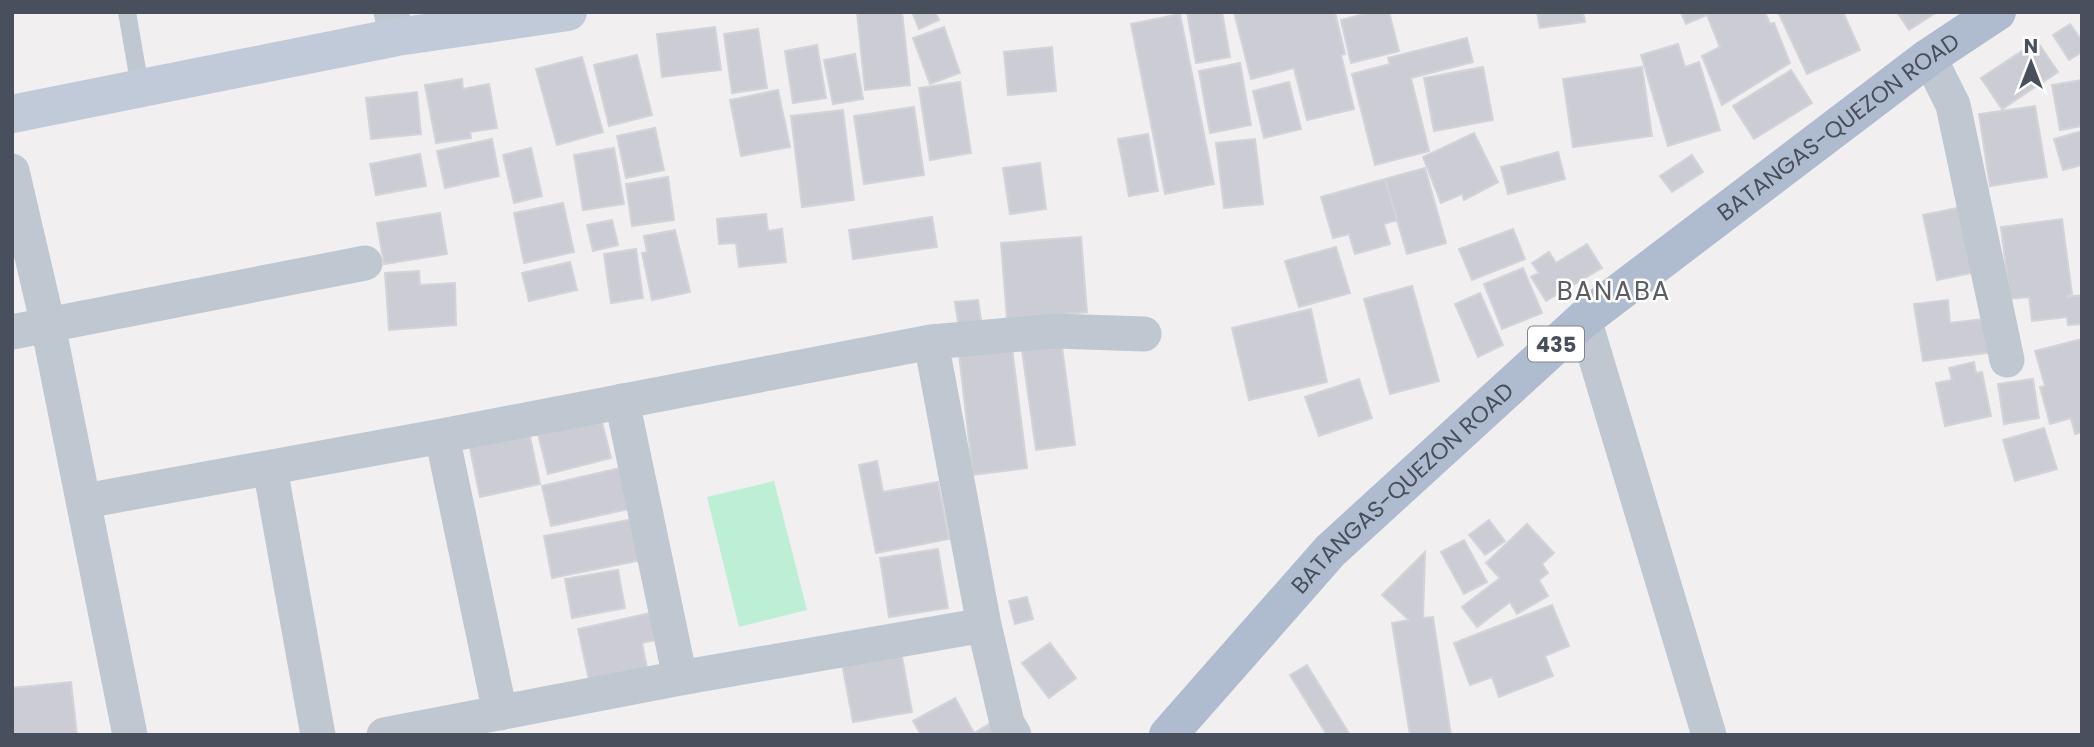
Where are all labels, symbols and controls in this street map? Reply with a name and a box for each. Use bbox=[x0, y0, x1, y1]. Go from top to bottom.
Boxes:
street label: BATANGAS-QUEZON ROAD bbox=[1711, 25, 1966, 228]
north arrow bbox=[1996, 28, 2066, 98]
text: N bbox=[2024, 33, 2038, 60]
district label: BANABA bbox=[1557, 273, 1671, 309]
road number: 435 bbox=[1528, 326, 1584, 362]
street label: BATANGAS-QUEZON ROAD bbox=[1284, 375, 1521, 601]

